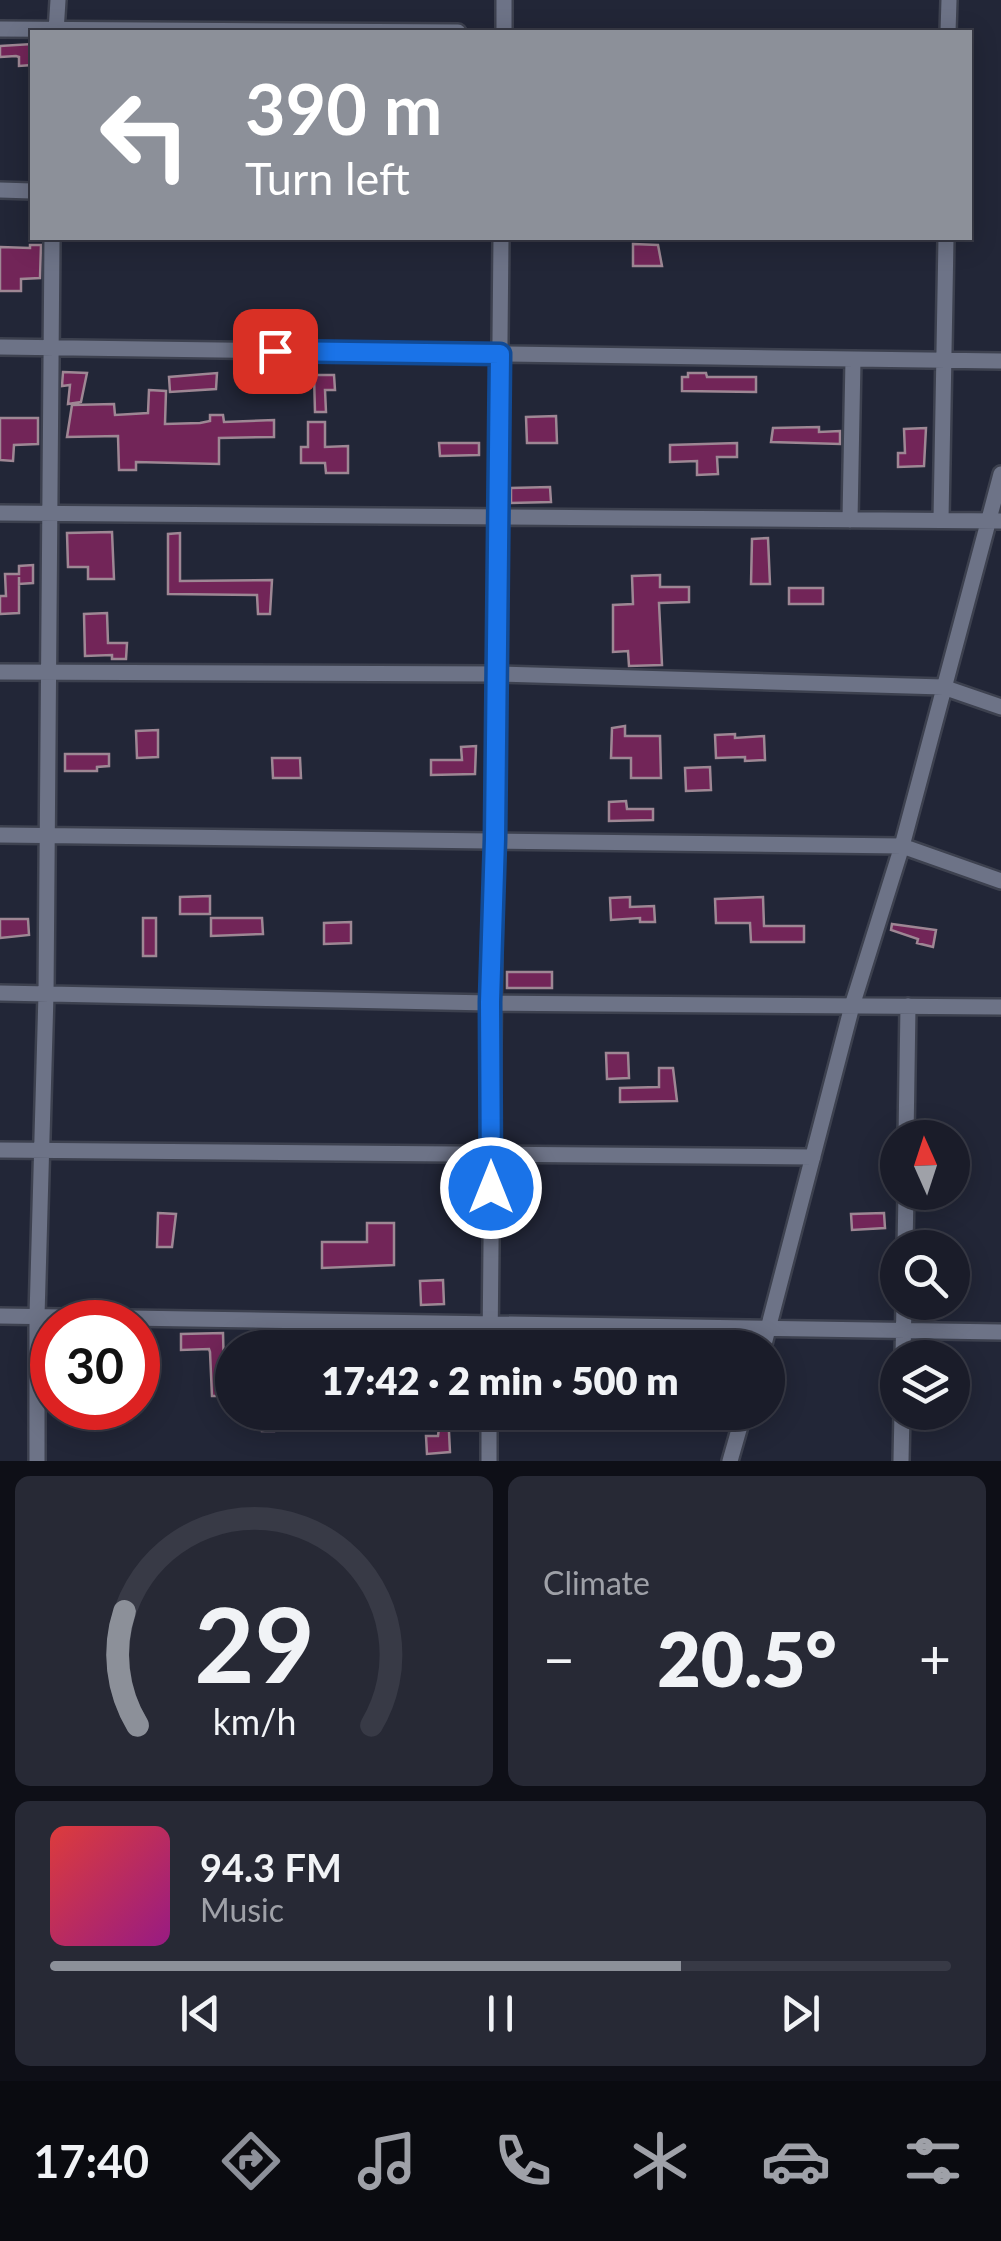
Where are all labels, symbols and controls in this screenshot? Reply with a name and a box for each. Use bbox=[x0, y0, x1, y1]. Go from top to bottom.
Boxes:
text: 390 m bbox=[245, 66, 442, 150]
icon: left bbox=[80, 70, 210, 200]
text: Turn left bbox=[245, 151, 410, 205]
pin bbox=[233, 309, 318, 394]
icon: arrive bbox=[248, 324, 303, 379]
north arrow bbox=[880, 1120, 970, 1210]
map controls bbox=[880, 1120, 970, 1430]
position arrow bbox=[439, 1136, 543, 1240]
button: search bbox=[880, 1230, 970, 1320]
speed limit sign: 30 bbox=[30, 1300, 160, 1430]
button: layers bbox=[880, 1340, 970, 1430]
text: 17:42 · 2 min · 500 m bbox=[321, 1357, 679, 1403]
text: Climate bbox=[543, 1563, 650, 1602]
text: 29 bbox=[194, 1580, 314, 1705]
text: 20.5° bbox=[657, 1613, 837, 1703]
text: − bbox=[543, 1625, 575, 1691]
text: + bbox=[919, 1625, 951, 1691]
text: km/h bbox=[212, 1700, 296, 1743]
text: 94.3 FM bbox=[200, 1844, 342, 1890]
text: Music bbox=[200, 1890, 284, 1929]
icon: previous bbox=[173, 1986, 228, 2041]
icon: pause bbox=[473, 1986, 528, 2041]
icon: next bbox=[773, 1986, 828, 2041]
icon: directions bbox=[216, 2126, 286, 2196]
icon: music bbox=[352, 2126, 422, 2196]
icon: phone bbox=[488, 2126, 558, 2196]
icon: climate bbox=[625, 2126, 695, 2196]
icon: car bbox=[761, 2126, 831, 2196]
icon: filters bbox=[898, 2126, 968, 2196]
text: 17:40 bbox=[33, 2134, 149, 2188]

